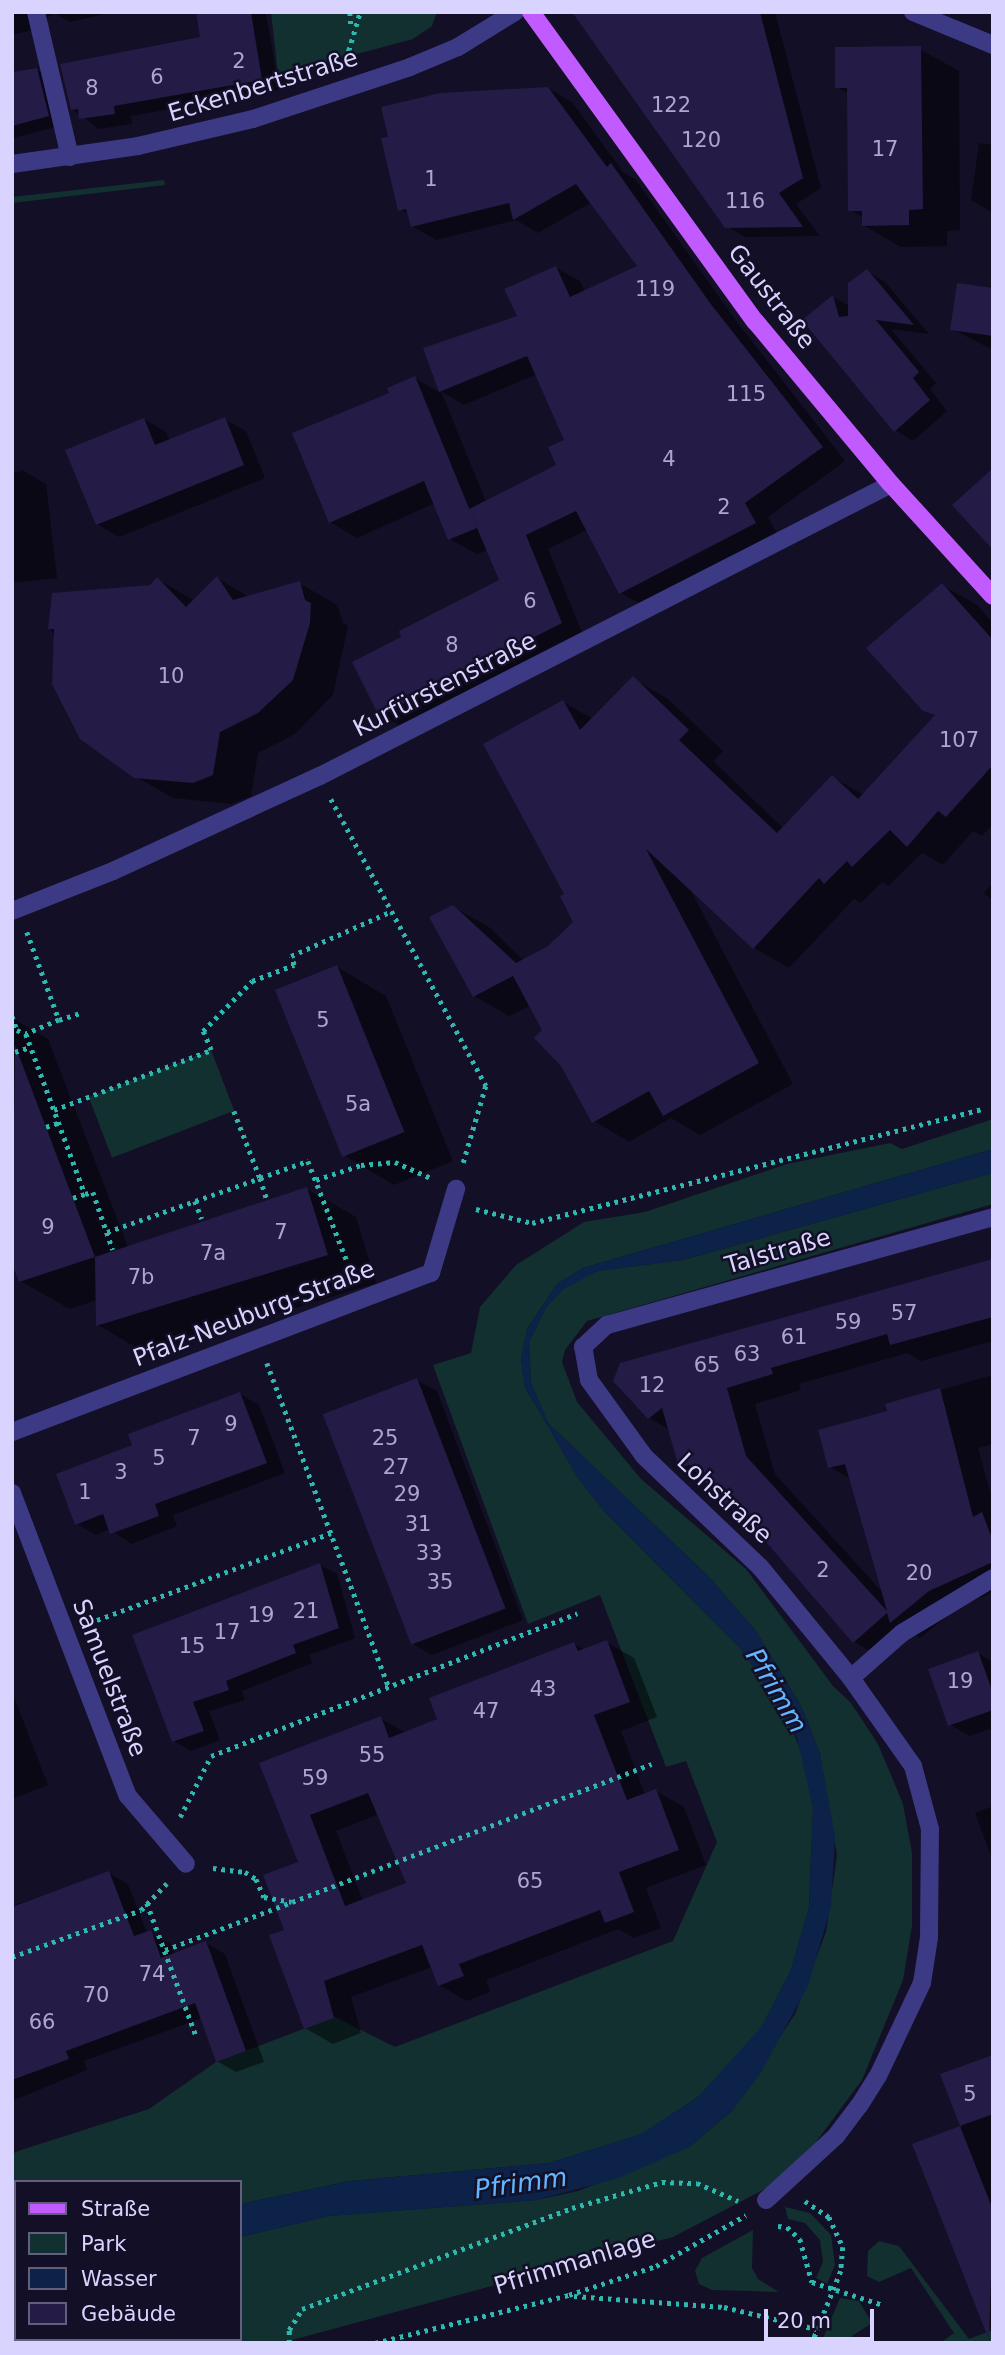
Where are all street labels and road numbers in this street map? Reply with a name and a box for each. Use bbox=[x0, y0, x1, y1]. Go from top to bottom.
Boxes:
street label: Eckenbertstraße bbox=[165, 43, 361, 129]
street label: Gaustraße bbox=[721, 239, 821, 355]
street label: Kurfürstenstraße bbox=[349, 626, 541, 744]
street label: Talstraße bbox=[722, 1223, 834, 1281]
street label: Pfalz-Neuburg-Straße bbox=[129, 1255, 379, 1373]
street label: Lohstraße bbox=[671, 1448, 777, 1550]
street label: Samuelstraße bbox=[66, 1595, 152, 1761]
street label: Pfrimmanlage bbox=[491, 2225, 659, 2301]

